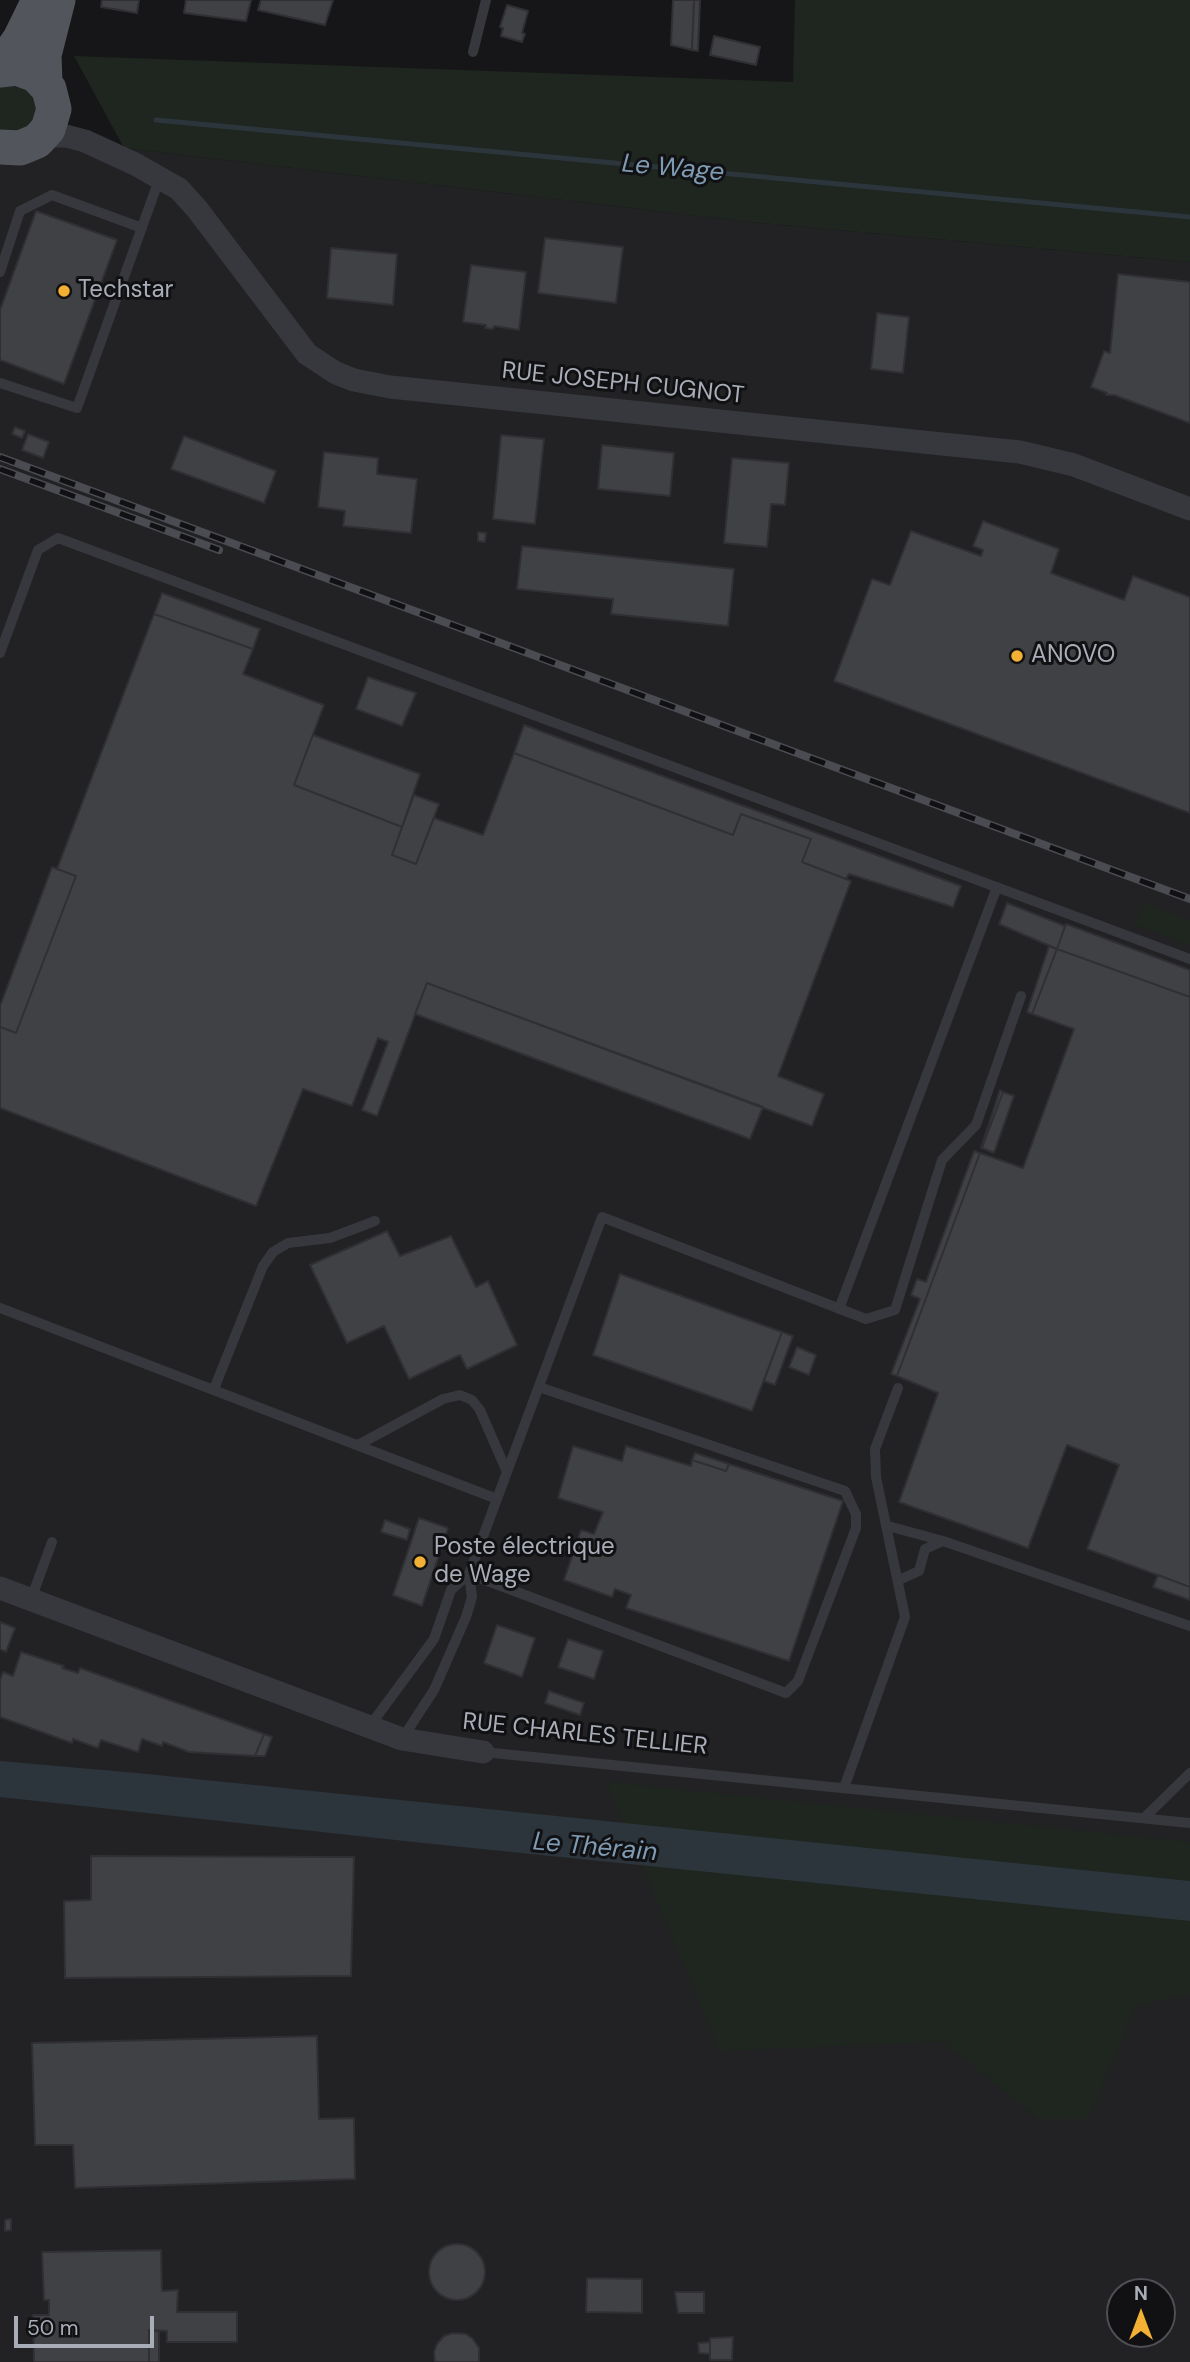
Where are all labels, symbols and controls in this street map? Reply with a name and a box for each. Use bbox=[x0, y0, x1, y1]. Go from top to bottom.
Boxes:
water label: Le Wage bbox=[620, 149, 726, 189]
place label: Techstar bbox=[78, 277, 173, 305]
marker: Techstar bbox=[56, 283, 72, 299]
street label: RUE JOSEPH CUGNOT bbox=[500, 357, 746, 411]
place label: ANOVO bbox=[1031, 642, 1115, 670]
marker: ANOVO bbox=[1009, 648, 1025, 664]
place label: Poste électrique de Wage bbox=[434, 1534, 615, 1590]
marker: Poste électrique de Wage bbox=[412, 1554, 428, 1570]
street label: RUE CHARLES TELLIER bbox=[461, 1708, 709, 1762]
water label: Le Thérain bbox=[531, 1827, 659, 1869]
north arrow bbox=[1106, 2278, 1176, 2348]
text: N bbox=[1134, 2281, 1148, 2306]
scale bar bbox=[18, 2302, 158, 2346]
text: 50 m bbox=[27, 2314, 78, 2342]

